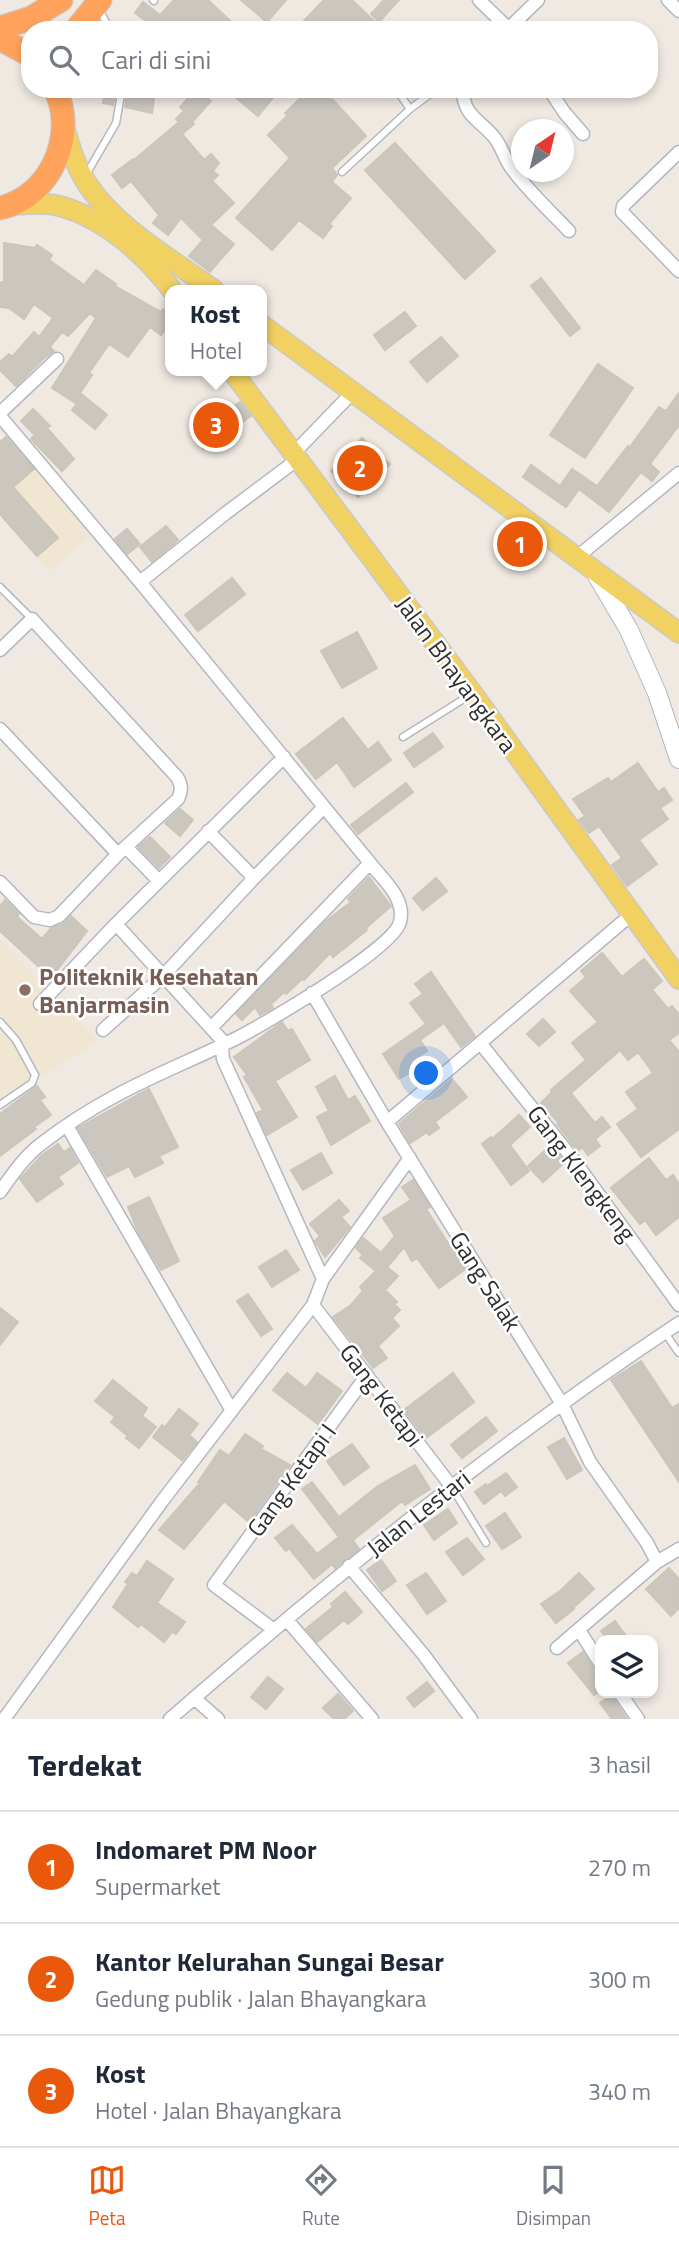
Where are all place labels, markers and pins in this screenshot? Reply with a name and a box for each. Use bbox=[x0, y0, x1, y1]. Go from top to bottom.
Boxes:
pin: 3 bbox=[193, 399, 239, 451]
pin: 2 bbox=[337, 442, 383, 494]
pin: 1 bbox=[497, 518, 543, 570]
place label: Politeknik Kesehatan Banjarmasin bbox=[39, 958, 258, 1022]
marker: Politeknik Kesehatan Banjarmasin bbox=[17, 982, 33, 998]

